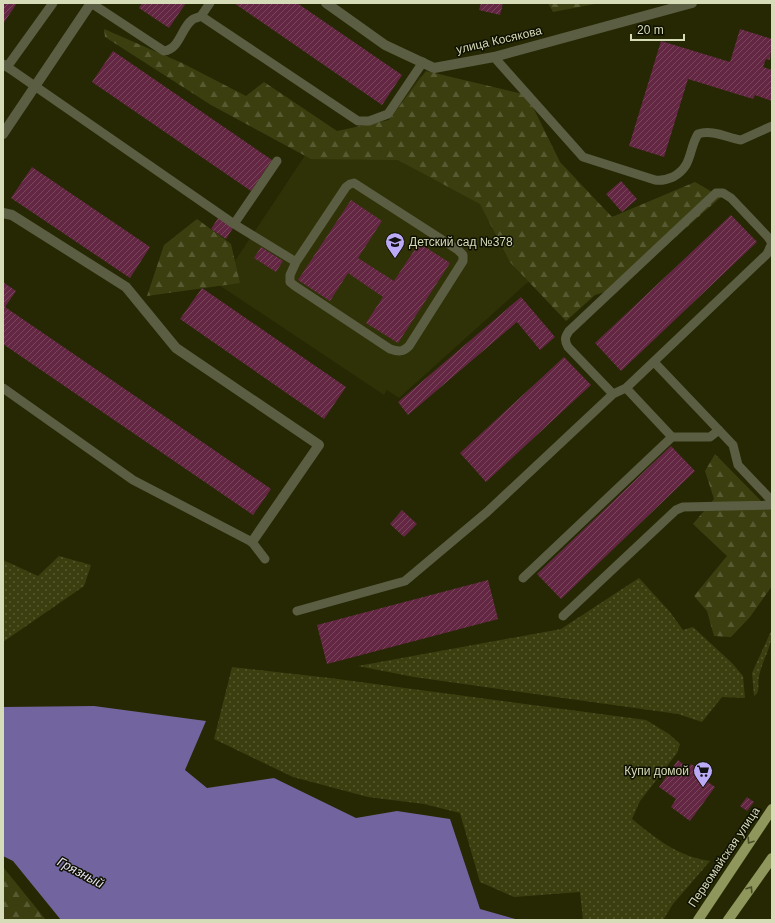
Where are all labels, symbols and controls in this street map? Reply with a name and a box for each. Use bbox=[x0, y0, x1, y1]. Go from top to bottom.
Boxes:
scale bar bbox=[631, 16, 684, 42]
street label: улица Косякова bbox=[455, 23, 543, 57]
text: 20 m bbox=[637, 23, 664, 37]
school or university icon: Детский сад №378 bbox=[384, 231, 406, 259]
place label: Детский сад №378 bbox=[409, 235, 513, 249]
supermarket icon: Купи домой bbox=[692, 760, 714, 788]
place label: Купи домой bbox=[624, 764, 689, 778]
street label: Первомайская улица bbox=[685, 804, 763, 910]
one-way arrow bbox=[747, 837, 755, 844]
water label: Грязный bbox=[55, 854, 107, 891]
one-way arrow bbox=[745, 886, 752, 893]

